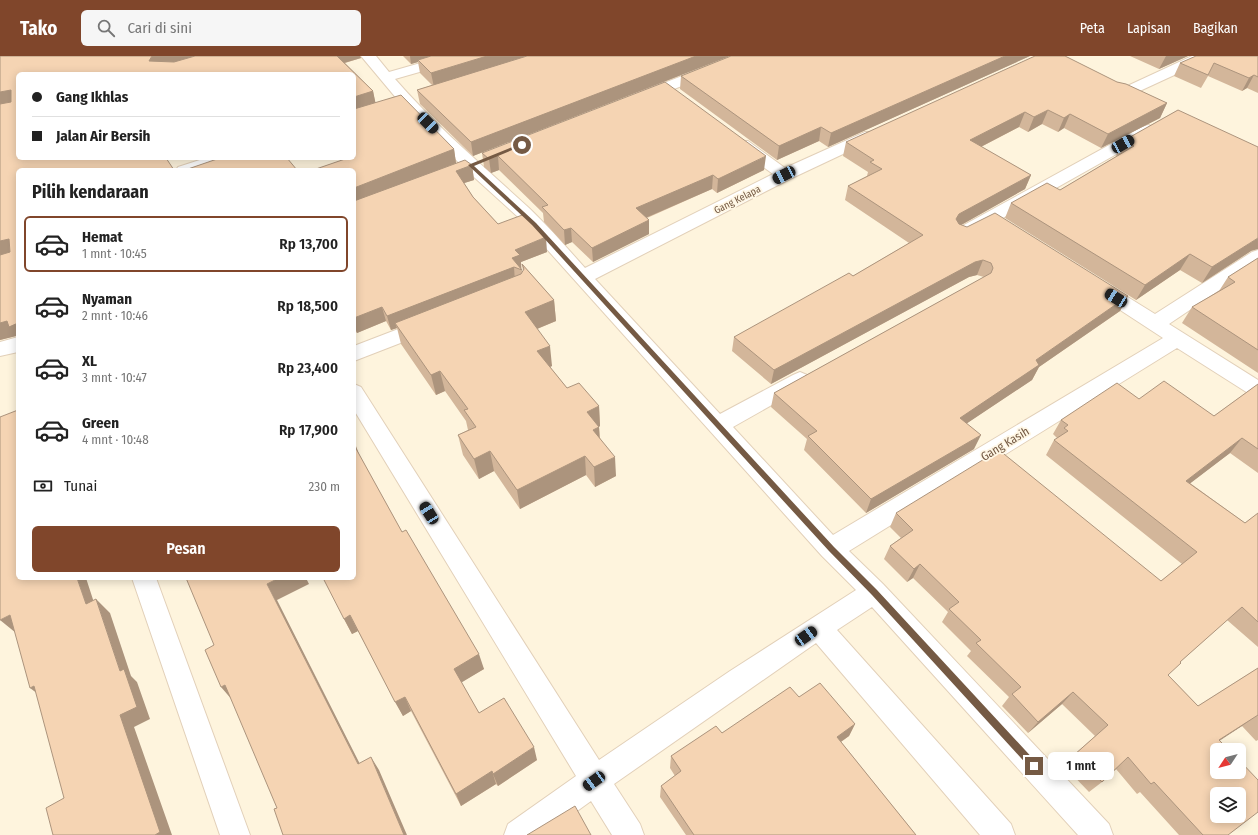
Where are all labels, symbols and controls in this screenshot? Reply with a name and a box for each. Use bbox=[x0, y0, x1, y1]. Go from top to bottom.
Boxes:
search box bbox=[81, 10, 361, 46]
text: Tako bbox=[20, 17, 57, 40]
icon: search bbox=[95, 17, 117, 39]
text: Cari di sini bbox=[127, 19, 192, 37]
text: Peta bbox=[1080, 20, 1105, 37]
text: Lapisan bbox=[1127, 20, 1171, 37]
text: Bagikan bbox=[1193, 20, 1238, 37]
text: Gang Ikhlas bbox=[56, 88, 128, 106]
car bbox=[415, 110, 441, 136]
text: Jalan Air Bersih bbox=[56, 127, 150, 145]
car bbox=[1110, 133, 1136, 155]
route start bbox=[513, 136, 531, 154]
car bbox=[771, 164, 797, 186]
text: Pilih kendaraan bbox=[32, 181, 149, 203]
street label: Gang Kelapa bbox=[712, 183, 763, 217]
icon: car bbox=[34, 226, 70, 262]
text: Hemat bbox=[82, 228, 123, 246]
text: Rp 13,700 bbox=[279, 235, 338, 253]
text: 1 mnt · 10:45 bbox=[82, 246, 147, 261]
car bbox=[1103, 287, 1129, 309]
icon: car bbox=[34, 288, 70, 324]
text: Nyaman bbox=[82, 290, 132, 308]
text: Rp 18,500 bbox=[277, 297, 338, 315]
text: 2 mnt · 10:46 bbox=[82, 308, 148, 323]
icon: car bbox=[34, 350, 70, 386]
text: XL bbox=[82, 352, 97, 370]
text: Rp 23,400 bbox=[278, 359, 338, 377]
text: 3 mnt · 10:47 bbox=[82, 370, 147, 385]
icon: car bbox=[34, 412, 70, 448]
text: Green bbox=[82, 414, 119, 432]
text: Rp 17,900 bbox=[279, 421, 338, 439]
street label: Gang Kasih bbox=[978, 424, 1032, 464]
text: 4 mnt · 10:48 bbox=[82, 432, 149, 447]
icon: cash bbox=[32, 475, 54, 497]
text: Tunai bbox=[64, 477, 97, 495]
text: 230 m bbox=[309, 479, 340, 494]
car bbox=[418, 500, 440, 526]
button: Pesan bbox=[32, 526, 340, 572]
car bbox=[793, 624, 819, 648]
north arrow bbox=[1210, 743, 1246, 779]
map controls bbox=[1210, 743, 1246, 823]
callout: 1 mnt bbox=[1048, 752, 1114, 780]
route end bbox=[1025, 757, 1043, 775]
text: 1 mnt bbox=[1066, 758, 1096, 773]
car bbox=[581, 769, 607, 793]
button: layers bbox=[1210, 787, 1246, 823]

